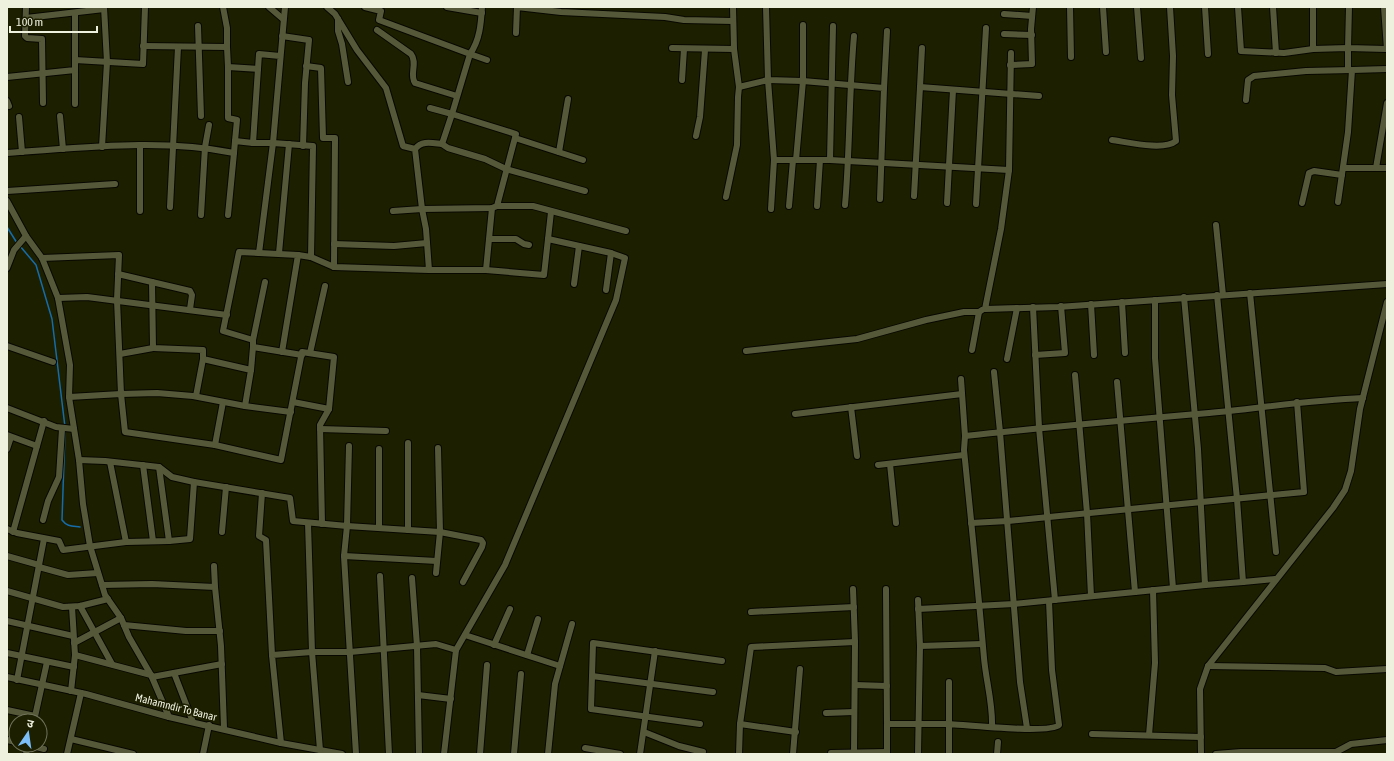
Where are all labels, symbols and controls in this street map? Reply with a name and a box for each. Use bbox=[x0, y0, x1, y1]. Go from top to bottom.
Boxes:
scale bar bbox=[10, 8, 97, 34]
text: 100 m bbox=[16, 15, 43, 29]
street label: Mahamndir To Banar bbox=[134, 691, 219, 723]
north arrow bbox=[8, 713, 48, 753]
text: उ bbox=[26, 717, 35, 730]

